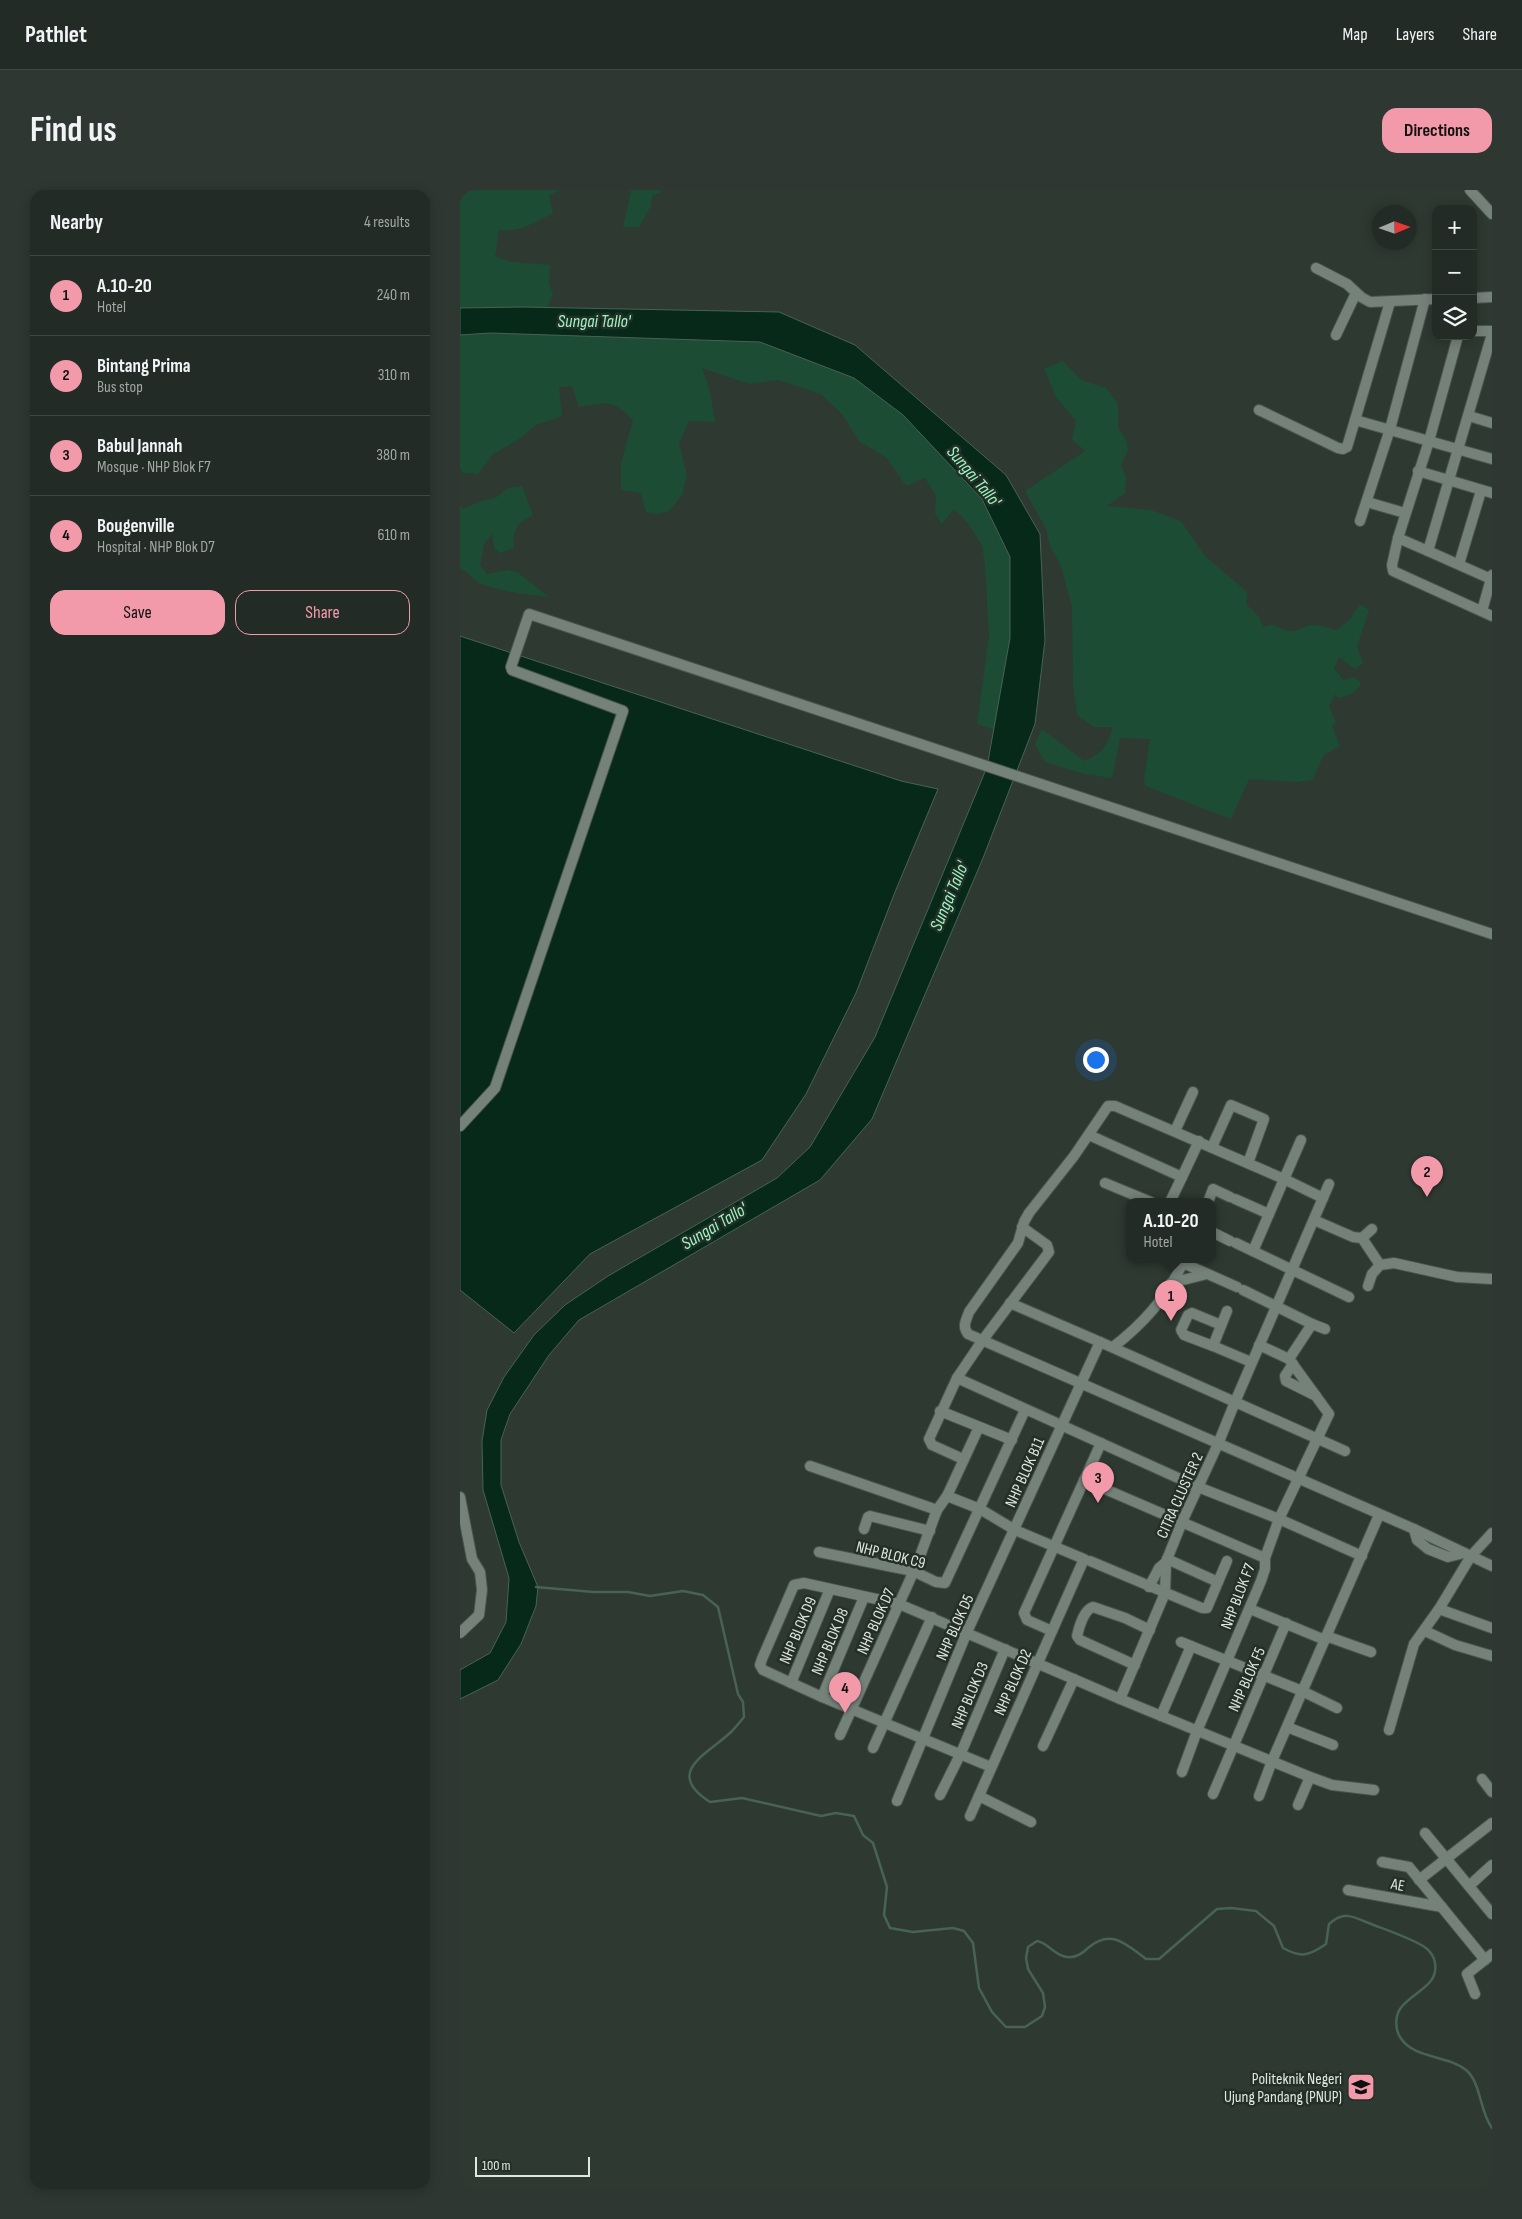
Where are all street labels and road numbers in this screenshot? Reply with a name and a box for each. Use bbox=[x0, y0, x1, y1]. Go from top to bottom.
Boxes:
street label: NHP BLOK B11 bbox=[1002, 1434, 1049, 1510]
street label: CITRA CLUSTER 2 bbox=[1153, 1450, 1208, 1541]
street label: NHP BLOK C9 bbox=[854, 1538, 927, 1573]
street label: NHP BLOK F7 bbox=[1217, 1560, 1260, 1632]
street label: NHP BLOK D7 bbox=[853, 1585, 900, 1658]
street label: NHP BLOK D5 bbox=[932, 1592, 978, 1664]
street label: NHP BLOK D9 bbox=[776, 1594, 821, 1667]
street label: NHP BLOK D8 bbox=[808, 1605, 853, 1678]
street label: NHP BLOK F5 bbox=[1225, 1644, 1270, 1715]
street label: NHP BLOK D2 bbox=[990, 1647, 1036, 1719]
street label: NHP BLOK D3 bbox=[948, 1659, 993, 1732]
street label: AE bbox=[1388, 1875, 1406, 1896]

